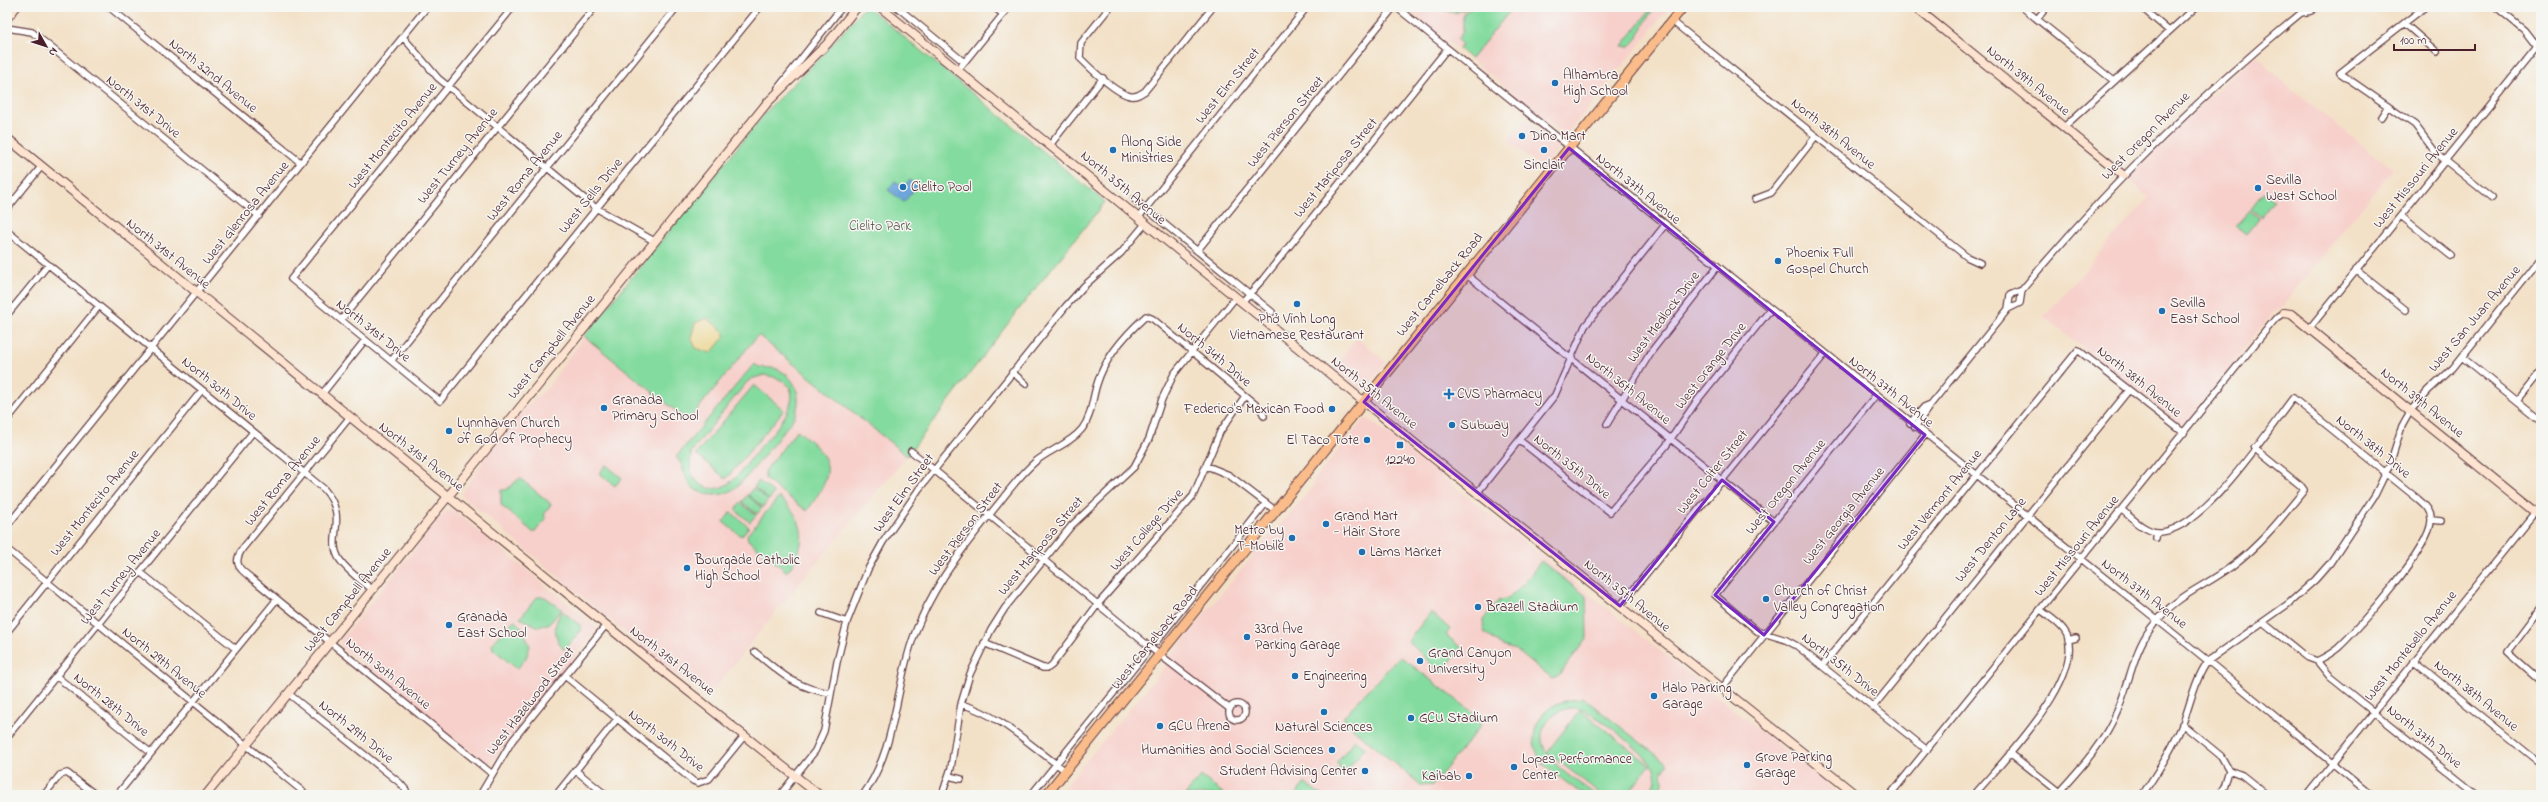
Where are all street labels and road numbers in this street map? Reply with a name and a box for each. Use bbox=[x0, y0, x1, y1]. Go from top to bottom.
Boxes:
street label: North 32nd Avenue bbox=[164, 34, 262, 119]
street label: North 39th Avenue bbox=[1982, 41, 2075, 122]
street label: West Elm Street bbox=[1191, 43, 1266, 129]
street label: North 31st Drive bbox=[101, 70, 185, 144]
street label: West Pierson Street bbox=[1242, 71, 1330, 172]
street label: West Montecito Avenue bbox=[343, 77, 443, 194]
street label: West Oregon Avenue bbox=[2097, 86, 2196, 186]
street label: North 38th Avenue bbox=[1786, 93, 1880, 175]
street label: West Turney Avenue bbox=[413, 103, 505, 209]
street label: West Mariposa Street bbox=[1289, 113, 1383, 223]
street label: West Missouri Avenue bbox=[2368, 122, 2464, 233]
street label: West Roma Avenue bbox=[482, 126, 569, 226]
street label: North 35th Avenue bbox=[1075, 146, 1171, 231]
street label: North 37th Avenue bbox=[1591, 148, 1686, 230]
street label: West Sells Drive bbox=[554, 153, 629, 238]
street label: West Glenrosa Avenue bbox=[197, 156, 295, 270]
street label: North 31st Avenue bbox=[121, 213, 215, 295]
street label: West Camelback Road bbox=[1391, 228, 1489, 342]
street label: West San Juan Avenue bbox=[2424, 260, 2527, 377]
street label: West Medlock Drive bbox=[1623, 266, 1706, 367]
street label: West Campbell Avenue bbox=[503, 290, 601, 404]
street label: North 31st Drive bbox=[331, 294, 415, 368]
street label: West Orange Drive bbox=[1670, 317, 1753, 415]
street label: North 34th Drive bbox=[1172, 318, 1256, 393]
street label: North 38th Avenue bbox=[2092, 341, 2186, 423]
street label: North 36th Avenue bbox=[1581, 348, 1676, 431]
street label: North 35th Avenue bbox=[1326, 351, 1423, 435]
street label: North 37th Avenue bbox=[1844, 351, 1939, 433]
street label: North 30th Drive bbox=[177, 352, 262, 427]
street label: North 39th Avenue bbox=[2376, 363, 2469, 444]
street label: North 38th Drive bbox=[2331, 410, 2416, 484]
street label: North 31st Avenue bbox=[374, 417, 469, 498]
street label: West Colter Street bbox=[1672, 425, 1754, 519]
street label: North 35th Drive bbox=[1529, 429, 1616, 505]
street label: West Roma Avenue bbox=[240, 431, 327, 531]
street label: West Oregon Avenue bbox=[1741, 434, 1833, 540]
street label: West Montecito Avenue bbox=[45, 444, 145, 561]
street label: West Vermont Avenue bbox=[1893, 444, 1988, 555]
street label: West Elm Street bbox=[868, 449, 940, 537]
street label: West Georgia Avenue bbox=[1798, 462, 1891, 570]
street label: West Pierson Street bbox=[924, 477, 1009, 580]
street label: West College Drive bbox=[1105, 484, 1190, 577]
street label: West Missouri Avenue bbox=[2029, 490, 2125, 601]
street label: West Mariposa Street bbox=[993, 492, 1089, 600]
street label: West Denton Lane bbox=[1950, 492, 2032, 587]
street label: West Turney Avenue bbox=[76, 524, 168, 630]
street label: West Campbell Avenue bbox=[299, 543, 397, 657]
street label: North 35th Avenue bbox=[1579, 554, 1676, 638]
street label: North 37th Avenue bbox=[2096, 554, 2192, 635]
street label: West Camelback Road bbox=[1106, 581, 1204, 695]
street label: West Montebello Avenue bbox=[2360, 586, 2463, 706]
street label: North 31st Avenue bbox=[625, 621, 720, 702]
street label: North 29th Avenue bbox=[117, 622, 212, 704]
street label: North 35th Drive bbox=[1797, 628, 1884, 703]
street label: North 30th Avenue bbox=[341, 633, 436, 715]
street label: West Hazelwood Street bbox=[482, 642, 580, 760]
street label: North 38th Avenue bbox=[2429, 655, 2523, 737]
street label: North 28th Drive bbox=[69, 668, 154, 743]
street label: North 29th Drive bbox=[314, 695, 399, 769]
street label: North 37th Drive bbox=[2382, 700, 2467, 774]
street label: North 30th Drive bbox=[623, 704, 709, 778]

